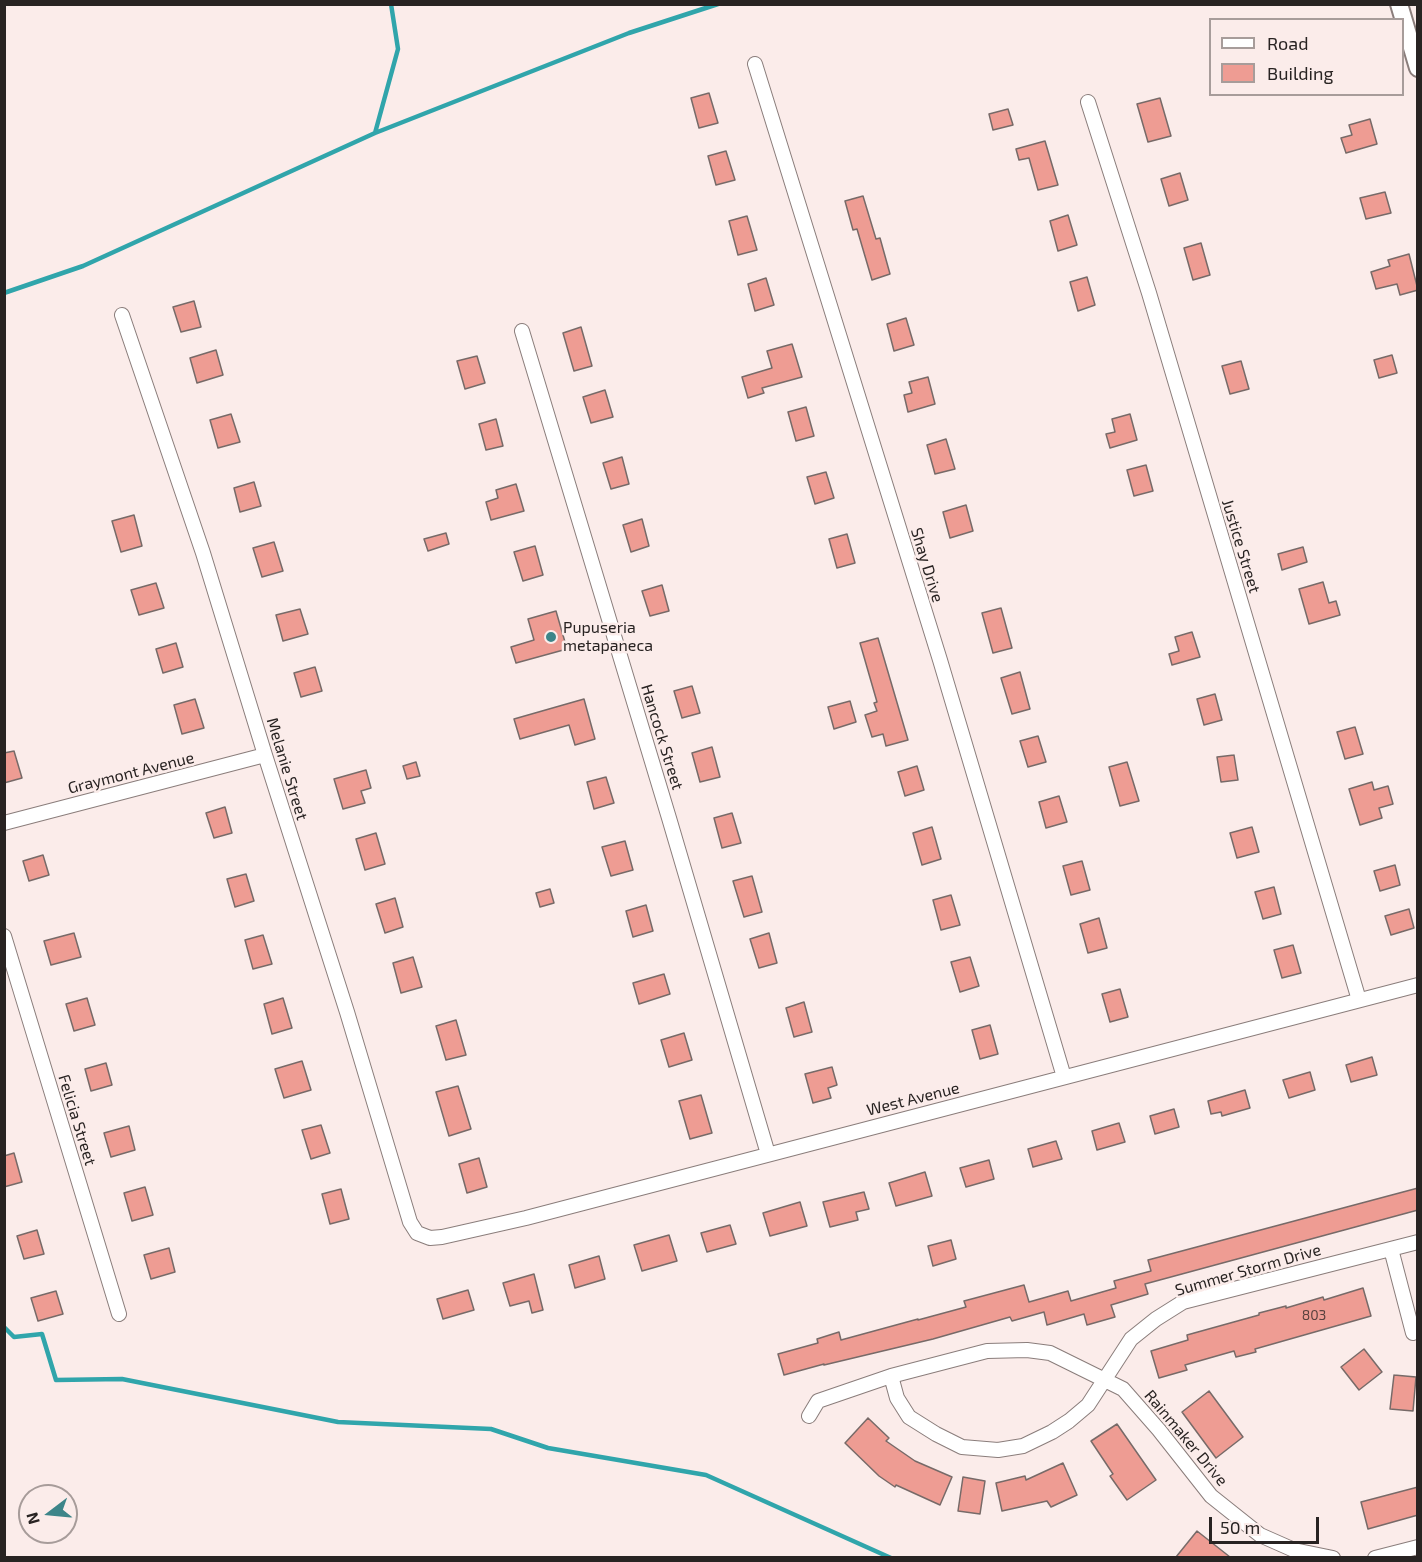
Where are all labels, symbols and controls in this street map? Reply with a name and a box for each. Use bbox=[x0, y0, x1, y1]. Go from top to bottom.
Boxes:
legend bbox=[1209, 18, 1404, 96]
text: Road bbox=[1267, 32, 1308, 54]
text: Building bbox=[1267, 62, 1334, 84]
street label: Justice Street bbox=[1218, 497, 1264, 595]
street label: Shay Drive bbox=[907, 525, 947, 605]
place label: Pupuseria metapaneca bbox=[563, 618, 653, 656]
marker: Pupuseria metapaneca bbox=[544, 630, 558, 644]
street label: Hancock Street bbox=[637, 682, 687, 792]
street label: Melanie Street bbox=[262, 715, 312, 823]
street label: Graymont Avenue bbox=[66, 748, 196, 798]
street label: Felicia Street bbox=[54, 1072, 100, 1168]
street label: West Avenue bbox=[865, 1078, 961, 1120]
street label: Summer Storm Drive bbox=[1173, 1240, 1323, 1300]
house number: 803 bbox=[1302, 1307, 1326, 1323]
street label: Rainmaker Drive bbox=[1140, 1386, 1232, 1490]
north arrow bbox=[18, 1484, 78, 1544]
scale bar bbox=[1212, 1505, 1322, 1543]
text: N bbox=[21, 1510, 43, 1527]
text: 50 m bbox=[1220, 1516, 1260, 1538]

